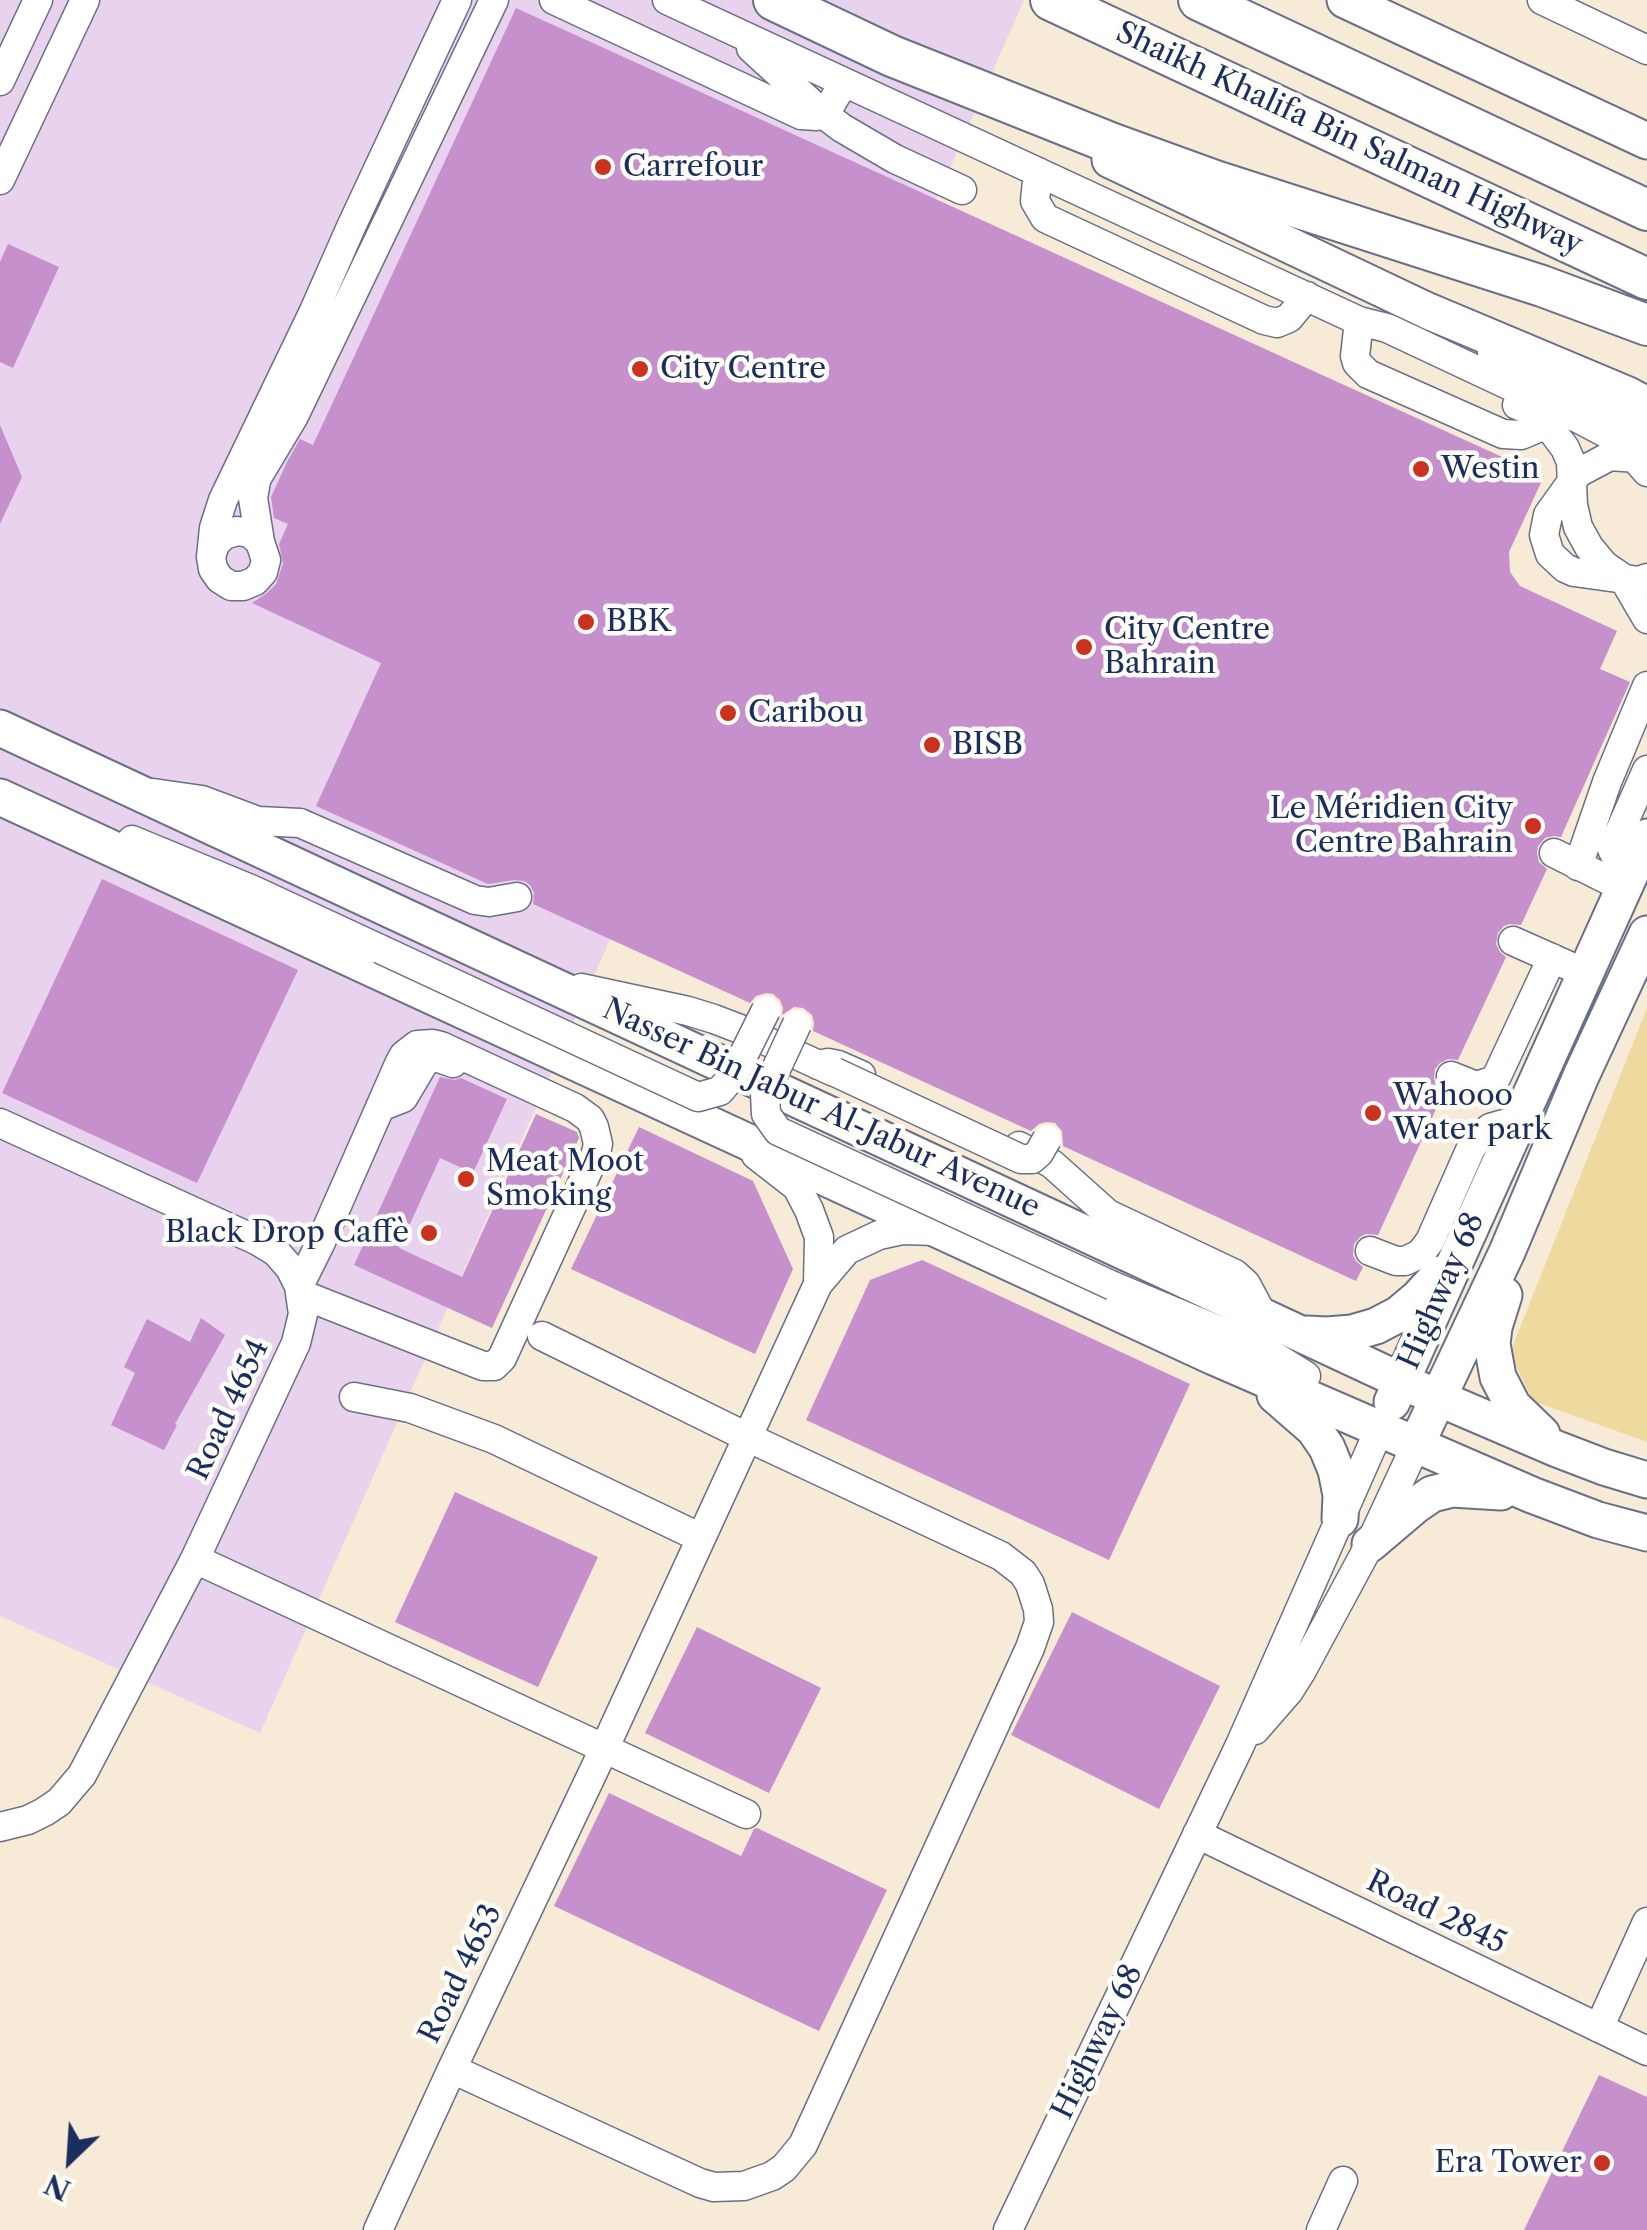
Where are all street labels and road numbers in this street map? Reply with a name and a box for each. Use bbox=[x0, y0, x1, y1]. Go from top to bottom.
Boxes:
street label: Shaikh Khalifa Bin Salman Highway bbox=[1110, 15, 1588, 263]
street label: Nasser Bin Jabur Al-Jabur Avenue bbox=[597, 992, 1045, 1226]
street label: Highway 68 bbox=[1391, 1207, 1493, 1375]
street label: Road 4654 bbox=[181, 1334, 277, 1486]
street label: Road 2845 bbox=[1360, 1864, 1512, 1962]
street label: Road 4653 bbox=[412, 1899, 510, 2049]
street label: Highway 68 bbox=[1045, 1959, 1151, 2125]

